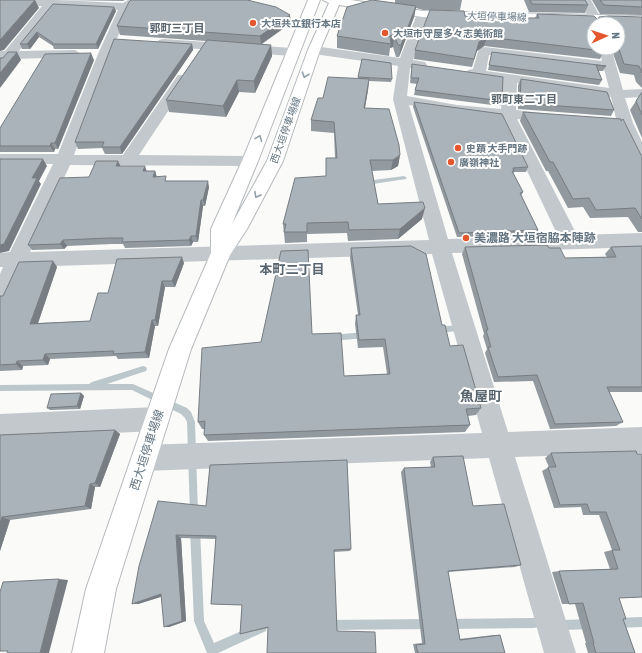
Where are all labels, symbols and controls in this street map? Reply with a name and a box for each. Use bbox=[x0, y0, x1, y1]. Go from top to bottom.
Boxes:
street label: 大垣停車場線 bbox=[467, 10, 527, 23]
north arrow bbox=[586, 16, 626, 56]
marker: 大垣共立銀行本店 bbox=[248, 18, 258, 28]
place label: 大垣共立銀行本店 bbox=[261, 18, 341, 29]
district label: 郭町三丁目 bbox=[150, 22, 205, 34]
marker: 大垣市守屋多々志美術館 bbox=[380, 28, 390, 38]
place label: 大垣市守屋多々志美術館 bbox=[393, 28, 503, 39]
text: N bbox=[610, 32, 622, 39]
one-way arrow bbox=[302, 71, 310, 78]
district label: 郭町東二丁目 bbox=[491, 93, 557, 105]
street label: 西大垣停車場線 bbox=[268, 95, 303, 165]
one-way arrow bbox=[254, 134, 262, 141]
marker: 史蹟 大手門跡 bbox=[453, 143, 463, 153]
place label: 史蹟 大手門跡 bbox=[466, 143, 527, 154]
marker: 廣嶺神社 bbox=[446, 157, 456, 167]
place label: 廣嶺神社 bbox=[459, 157, 500, 168]
one-way arrow bbox=[254, 191, 261, 198]
place label: 美濃路 大垣宿脇本陣跡 bbox=[474, 231, 596, 245]
marker: 美濃路 大垣宿脇本陣跡 bbox=[461, 233, 471, 243]
district label: 本町二丁目 bbox=[259, 262, 325, 277]
district label: 魚屋町 bbox=[460, 388, 502, 404]
street label: 西大垣停車場線 bbox=[127, 408, 167, 492]

